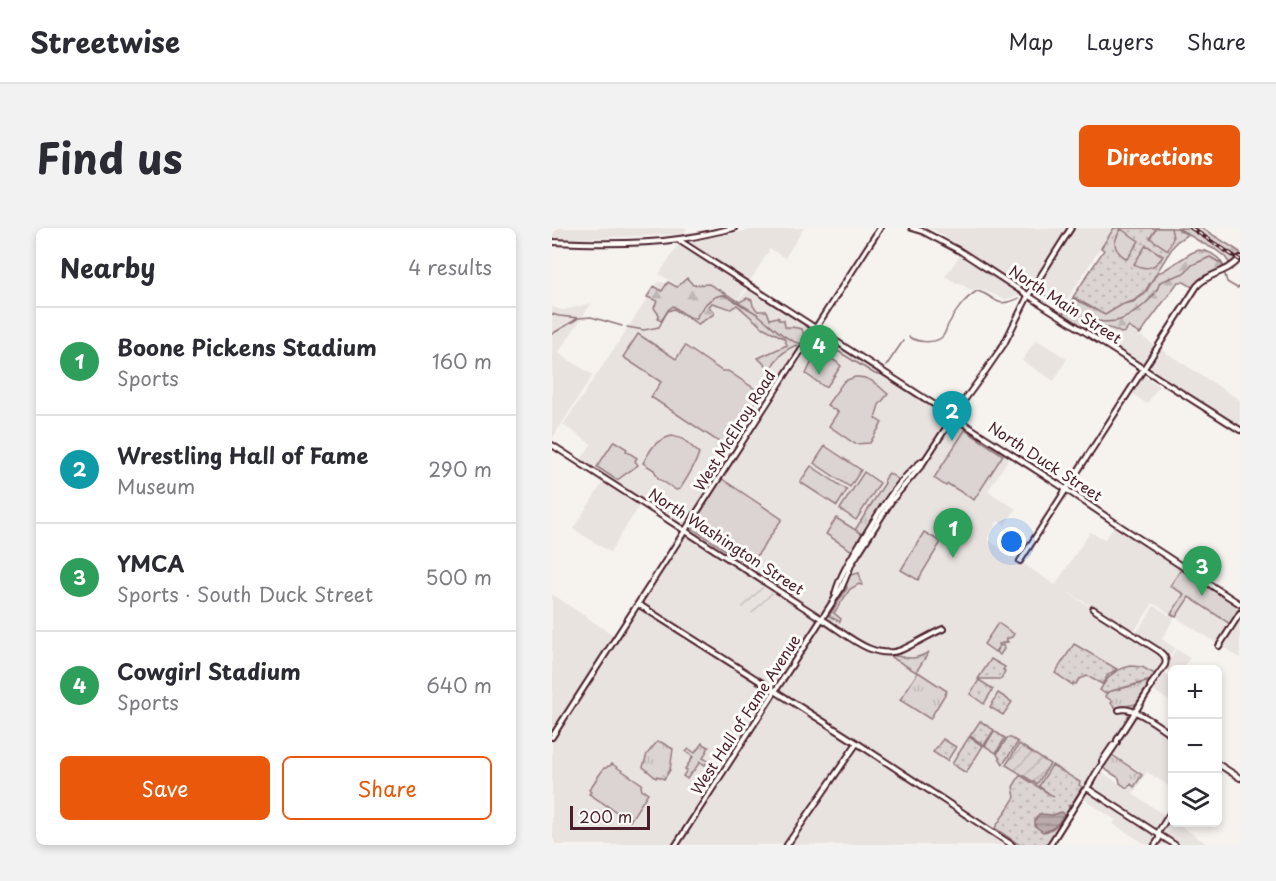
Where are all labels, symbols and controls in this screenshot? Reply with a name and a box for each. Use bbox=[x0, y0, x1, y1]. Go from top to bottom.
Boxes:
text: Streetwise bbox=[30, 20, 180, 63]
text: Map bbox=[1009, 25, 1053, 57]
text: Layers bbox=[1086, 25, 1154, 57]
text: Share bbox=[1187, 25, 1246, 57]
text: Find us bbox=[36, 125, 183, 188]
button: Directions bbox=[1079, 125, 1240, 187]
text: Nearby bbox=[60, 248, 155, 287]
text: 4 results bbox=[408, 252, 492, 282]
street label: North Main Street bbox=[1005, 259, 1127, 349]
pin: 4 bbox=[800, 326, 838, 375]
text: Boone Pickens Stadium bbox=[117, 330, 377, 363]
text: 1 bbox=[75, 346, 84, 376]
text: 160 m bbox=[432, 346, 492, 376]
text: Sports bbox=[117, 363, 179, 393]
street label: West McElroy Road bbox=[687, 365, 780, 495]
pin: 2 bbox=[932, 392, 972, 441]
street label: North Duck Street bbox=[984, 415, 1107, 506]
text: Wrestling Hall of Fame bbox=[117, 438, 368, 471]
text: 2 bbox=[72, 454, 87, 484]
text: 290 m bbox=[428, 454, 492, 484]
text: Museum bbox=[117, 471, 195, 501]
street label: North Washington Street bbox=[645, 482, 809, 600]
pin: 1 bbox=[934, 508, 972, 558]
your location bbox=[997, 527, 1026, 556]
text: YMCA bbox=[117, 546, 184, 579]
pin: 3 bbox=[1182, 546, 1222, 596]
text: 3 bbox=[73, 562, 86, 592]
text: 500 m bbox=[425, 562, 492, 592]
text: Sports · South Duck Street bbox=[117, 579, 373, 609]
street label: West Hall of Fame Avenue bbox=[684, 630, 805, 799]
text: Cowgirl Stadium bbox=[117, 654, 301, 687]
map controls bbox=[1168, 665, 1222, 827]
button: + bbox=[1168, 665, 1222, 719]
text: 4 bbox=[73, 670, 86, 700]
text: 640 m bbox=[426, 670, 492, 700]
text: Sports bbox=[117, 687, 179, 717]
button: − bbox=[1168, 719, 1222, 773]
button: Save bbox=[60, 756, 270, 820]
button: Share bbox=[282, 756, 492, 820]
button: layers bbox=[1168, 773, 1222, 827]
scale bar bbox=[570, 803, 650, 830]
text: 200 m bbox=[579, 804, 632, 828]

